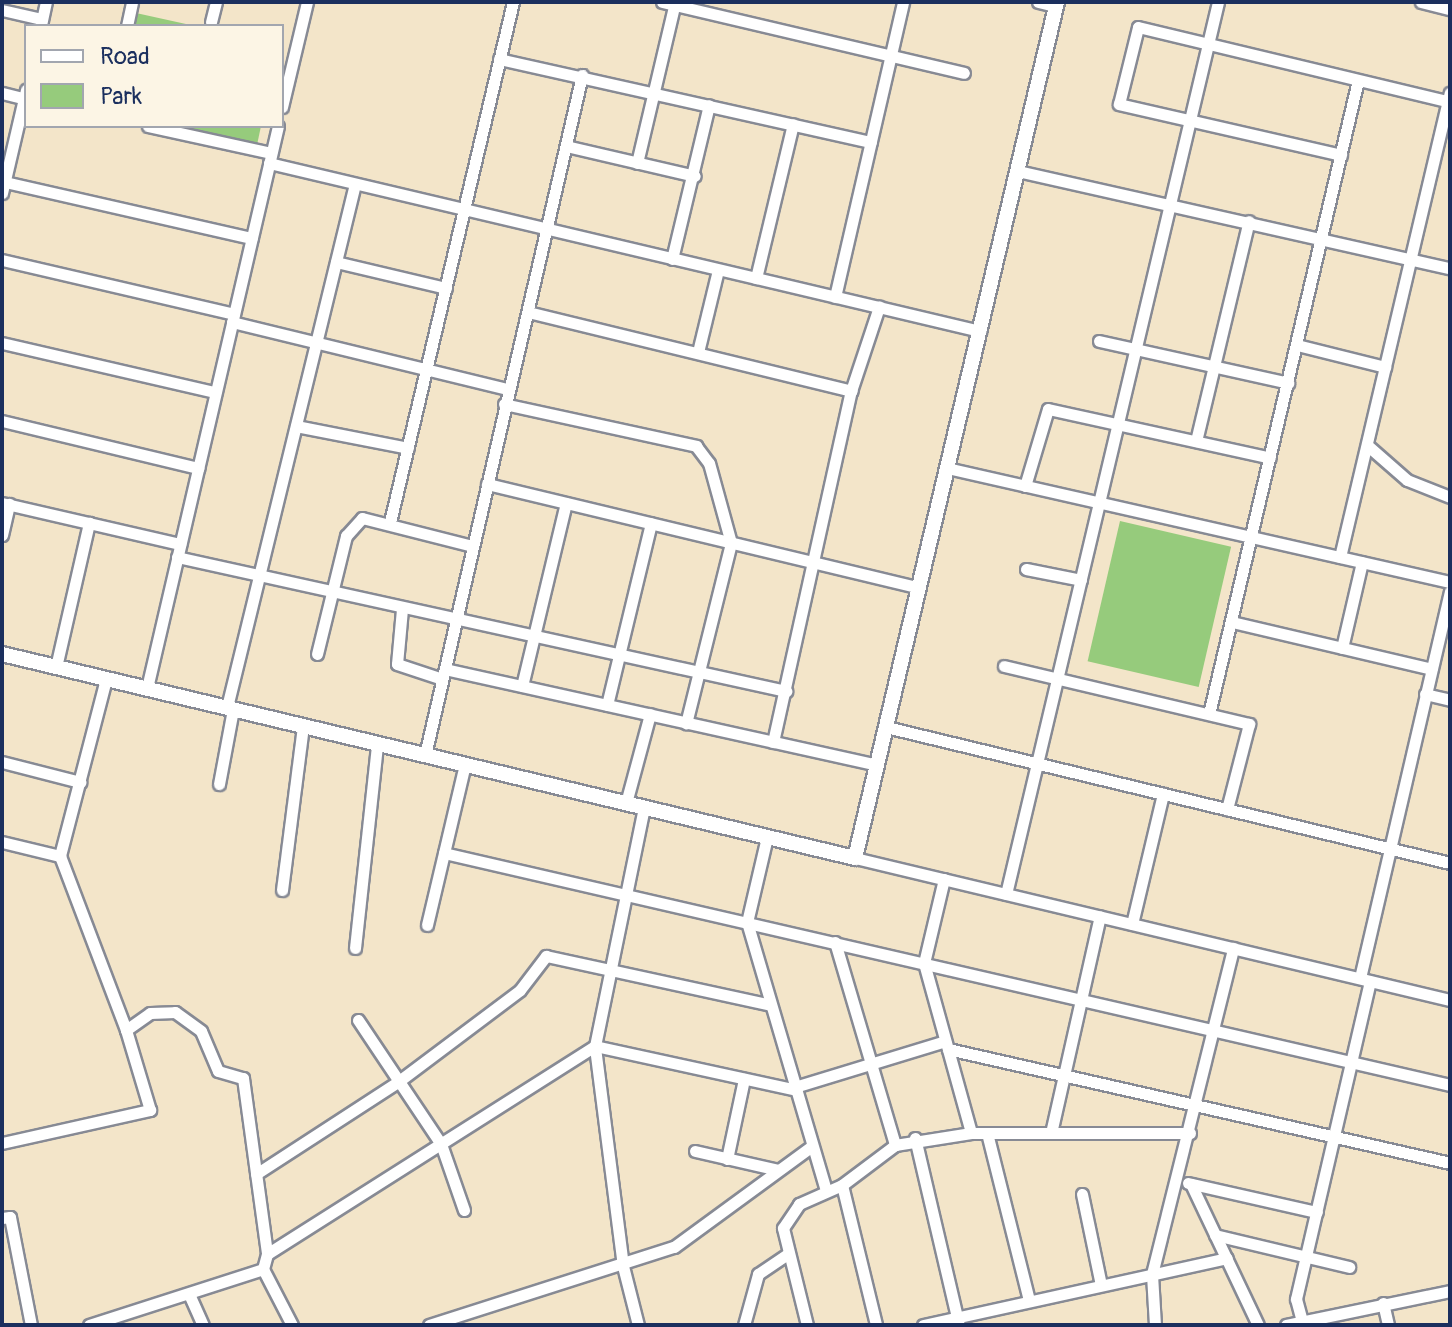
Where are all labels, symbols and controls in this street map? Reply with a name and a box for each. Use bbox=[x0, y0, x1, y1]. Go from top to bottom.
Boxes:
legend bbox=[24, 24, 284, 128]
text: Road bbox=[100, 42, 150, 71]
text: Park bbox=[100, 82, 142, 111]

